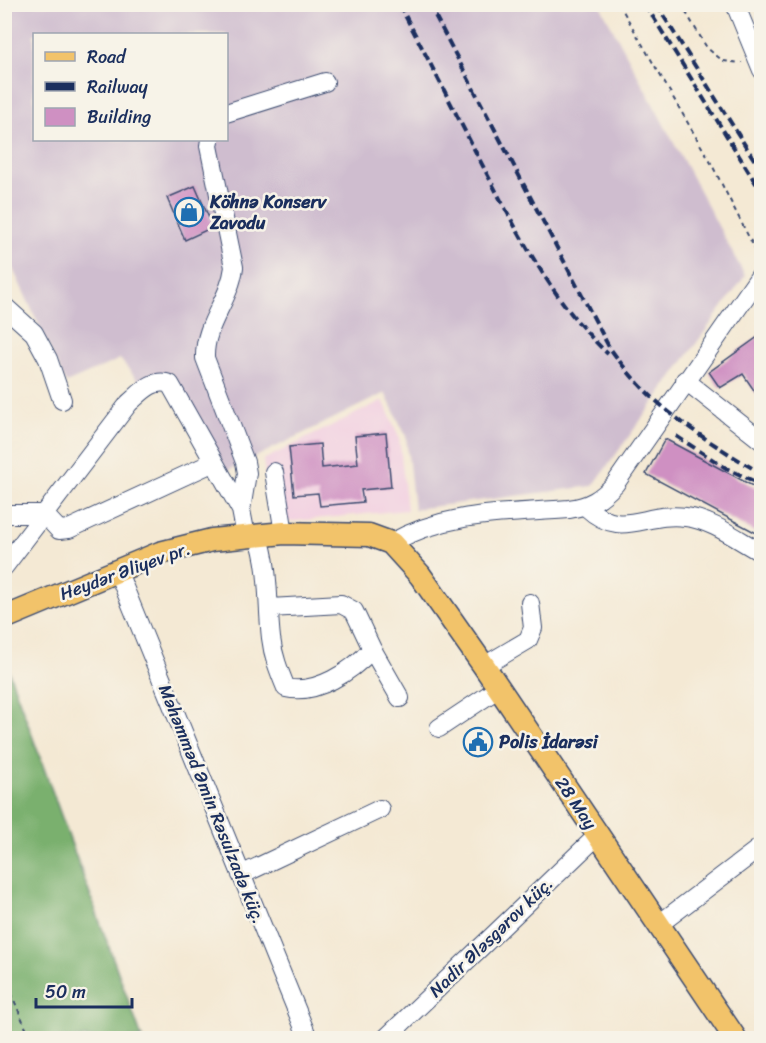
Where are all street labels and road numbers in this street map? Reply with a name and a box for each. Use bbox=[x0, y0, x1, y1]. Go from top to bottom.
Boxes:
street label: Heydər Əliyev pr. bbox=[55, 532, 195, 610]
street label: Məhəmməd Əmin Rəsulzadə küç. bbox=[149, 679, 275, 929]
street label: 28 May bbox=[546, 770, 606, 837]
street label: Nadir Ələsgərov küç. bbox=[421, 869, 561, 1005]

